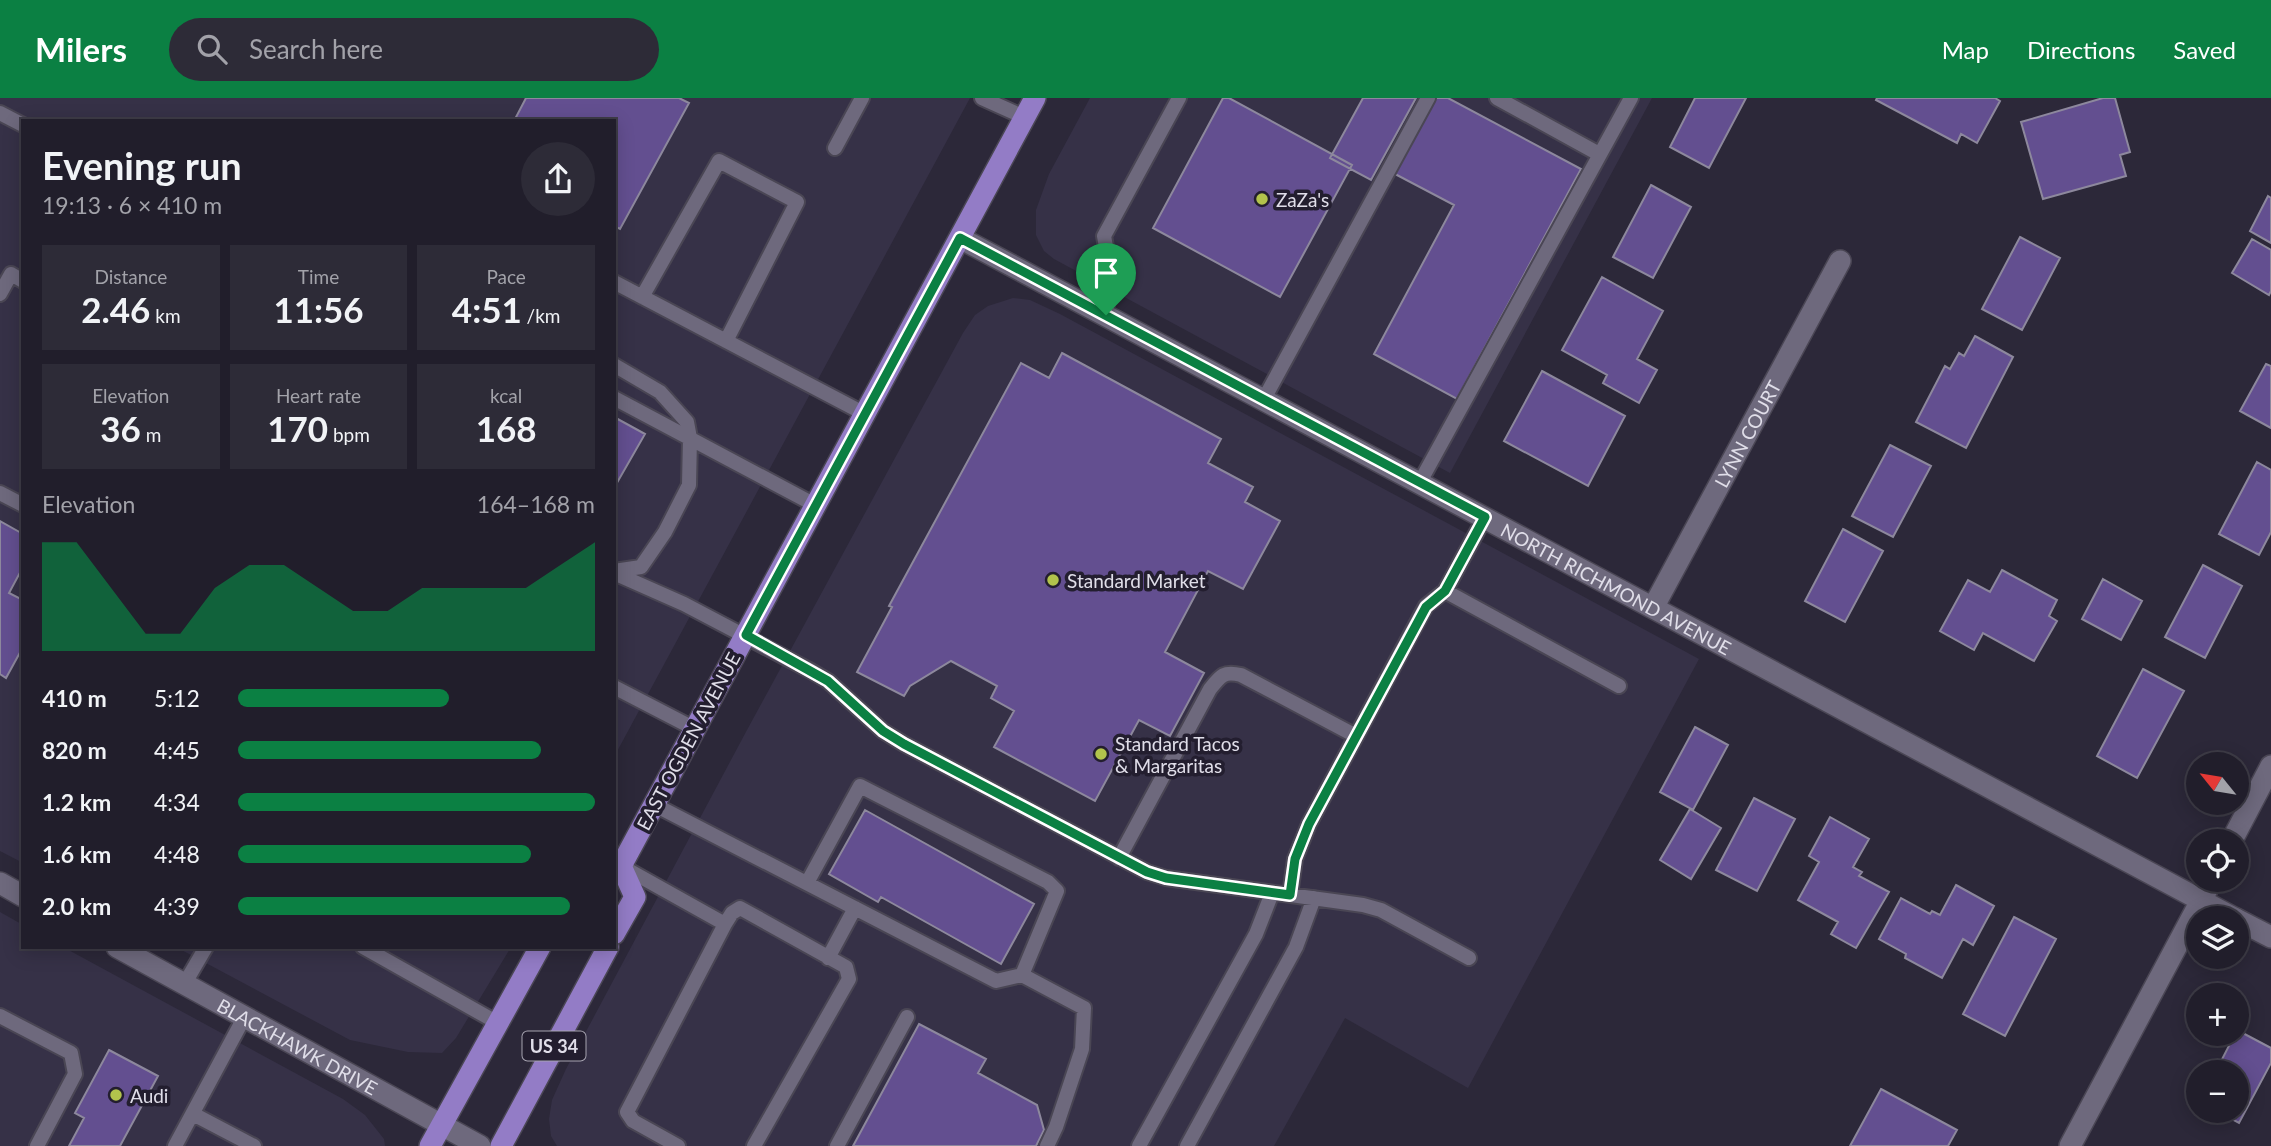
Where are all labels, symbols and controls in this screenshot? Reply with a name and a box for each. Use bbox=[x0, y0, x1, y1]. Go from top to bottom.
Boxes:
search box bbox=[169, 18, 659, 81]
text: Milers bbox=[35, 29, 127, 69]
icon: search bbox=[193, 30, 231, 68]
text: Search here bbox=[249, 33, 383, 65]
text: Map bbox=[1942, 35, 1989, 64]
text: Directions bbox=[2027, 35, 2135, 64]
text: Saved bbox=[2173, 35, 2236, 64]
text: Evening run bbox=[42, 142, 242, 188]
button: share bbox=[521, 142, 595, 216]
place label: ZaZa's bbox=[1276, 188, 1329, 211]
text: 19:13 · 6 × 410 m bbox=[42, 191, 222, 219]
marker: ZaZa's bbox=[1254, 191, 1270, 207]
pin bbox=[1076, 243, 1136, 315]
icon: arrive bbox=[1087, 254, 1125, 292]
text: Distance bbox=[94, 265, 167, 288]
text: Time bbox=[298, 265, 339, 288]
text: Pace bbox=[486, 265, 526, 288]
text: 2.46 bbox=[81, 288, 150, 330]
text: 11:56 bbox=[273, 288, 364, 330]
text: 4:51 bbox=[452, 288, 522, 330]
text: km bbox=[150, 304, 181, 327]
text: /km bbox=[522, 304, 560, 327]
street label: LYNN COURT bbox=[1709, 376, 1785, 491]
text: Elevation bbox=[92, 384, 169, 407]
text: Heart rate bbox=[276, 384, 361, 407]
text: kcal bbox=[490, 384, 522, 407]
text: 36 bbox=[100, 407, 141, 449]
text: 170 bbox=[267, 407, 328, 449]
text: 168 bbox=[476, 407, 537, 449]
text: m bbox=[141, 423, 161, 446]
text: bpm bbox=[328, 423, 370, 446]
text: Elevation bbox=[42, 490, 135, 518]
text: 164–168 m bbox=[477, 490, 595, 518]
street label: NORTH RICHMOND AVENUE bbox=[1497, 518, 1735, 659]
place label: Standard Market bbox=[1067, 569, 1206, 592]
marker: Standard Market bbox=[1045, 572, 1061, 588]
street label: EAST OGDEN AVENUE bbox=[631, 648, 745, 834]
text: 410 m bbox=[42, 684, 107, 712]
text: 5:12 bbox=[154, 684, 200, 712]
place label: Standard Tacos & Margaritas bbox=[1115, 732, 1240, 777]
text: 820 m bbox=[42, 736, 107, 764]
text: 4:45 bbox=[154, 736, 200, 764]
marker: Standard Tacos & Margaritas bbox=[1093, 746, 1109, 762]
north arrow bbox=[2186, 752, 2249, 816]
map controls bbox=[2186, 752, 2249, 1123]
text: 1.2 km bbox=[42, 788, 111, 816]
text: 4:34 bbox=[154, 788, 200, 816]
button: locate bbox=[2186, 829, 2249, 892]
text: 1.6 km bbox=[42, 840, 111, 868]
text: 4:48 bbox=[154, 840, 200, 868]
text: 2.0 km bbox=[42, 892, 111, 920]
text: 4:39 bbox=[154, 892, 200, 920]
button: layers bbox=[2186, 906, 2249, 969]
button: + bbox=[2186, 983, 2249, 1046]
street label: BLACKHAWK DRIVE bbox=[214, 993, 382, 1099]
road number: US 34 bbox=[522, 1031, 586, 1060]
button: − bbox=[2186, 1060, 2249, 1123]
place label: Audi bbox=[130, 1084, 168, 1107]
marker: Audi bbox=[108, 1087, 124, 1103]

